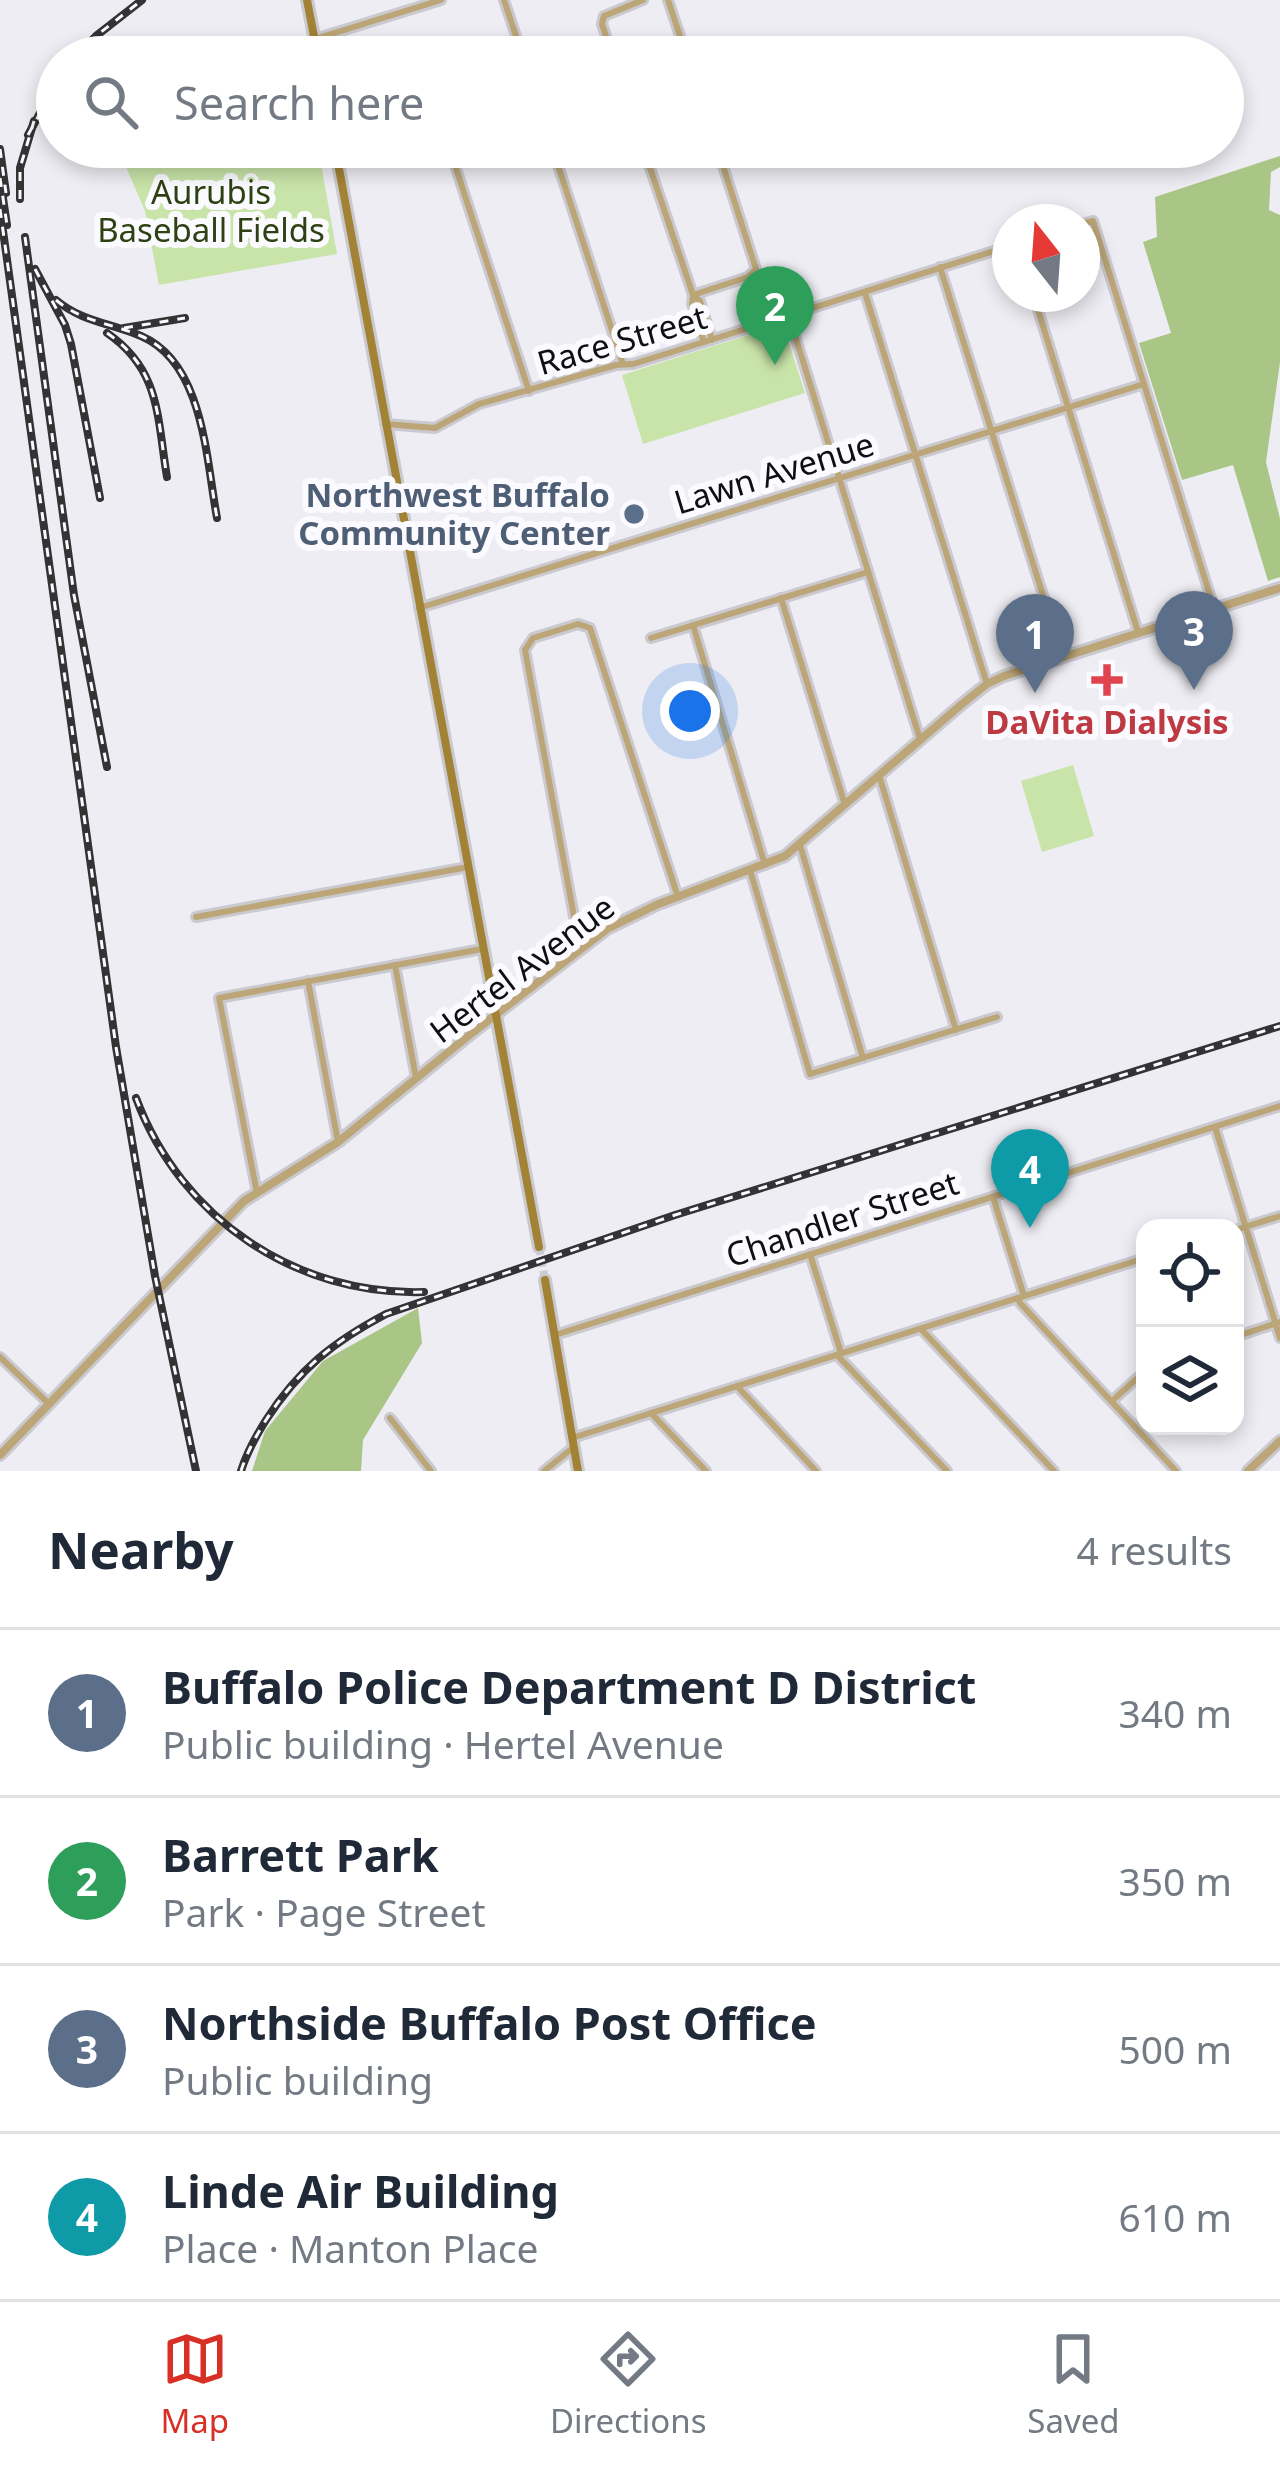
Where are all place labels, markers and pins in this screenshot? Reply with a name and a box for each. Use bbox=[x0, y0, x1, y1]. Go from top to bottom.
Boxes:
pin: 2 bbox=[736, 266, 814, 365]
place label: Northwest Buffalo Community Center bbox=[298, 472, 610, 555]
marker: Northwest Buffalo Community Center bbox=[621, 501, 647, 527]
pin: 3 bbox=[1155, 591, 1233, 690]
pin: 1 bbox=[996, 594, 1074, 693]
marker: DaVita Dialysis bbox=[1091, 664, 1123, 696]
place label: DaVita Dialysis bbox=[985, 699, 1229, 744]
pin: 4 bbox=[991, 1129, 1069, 1228]

